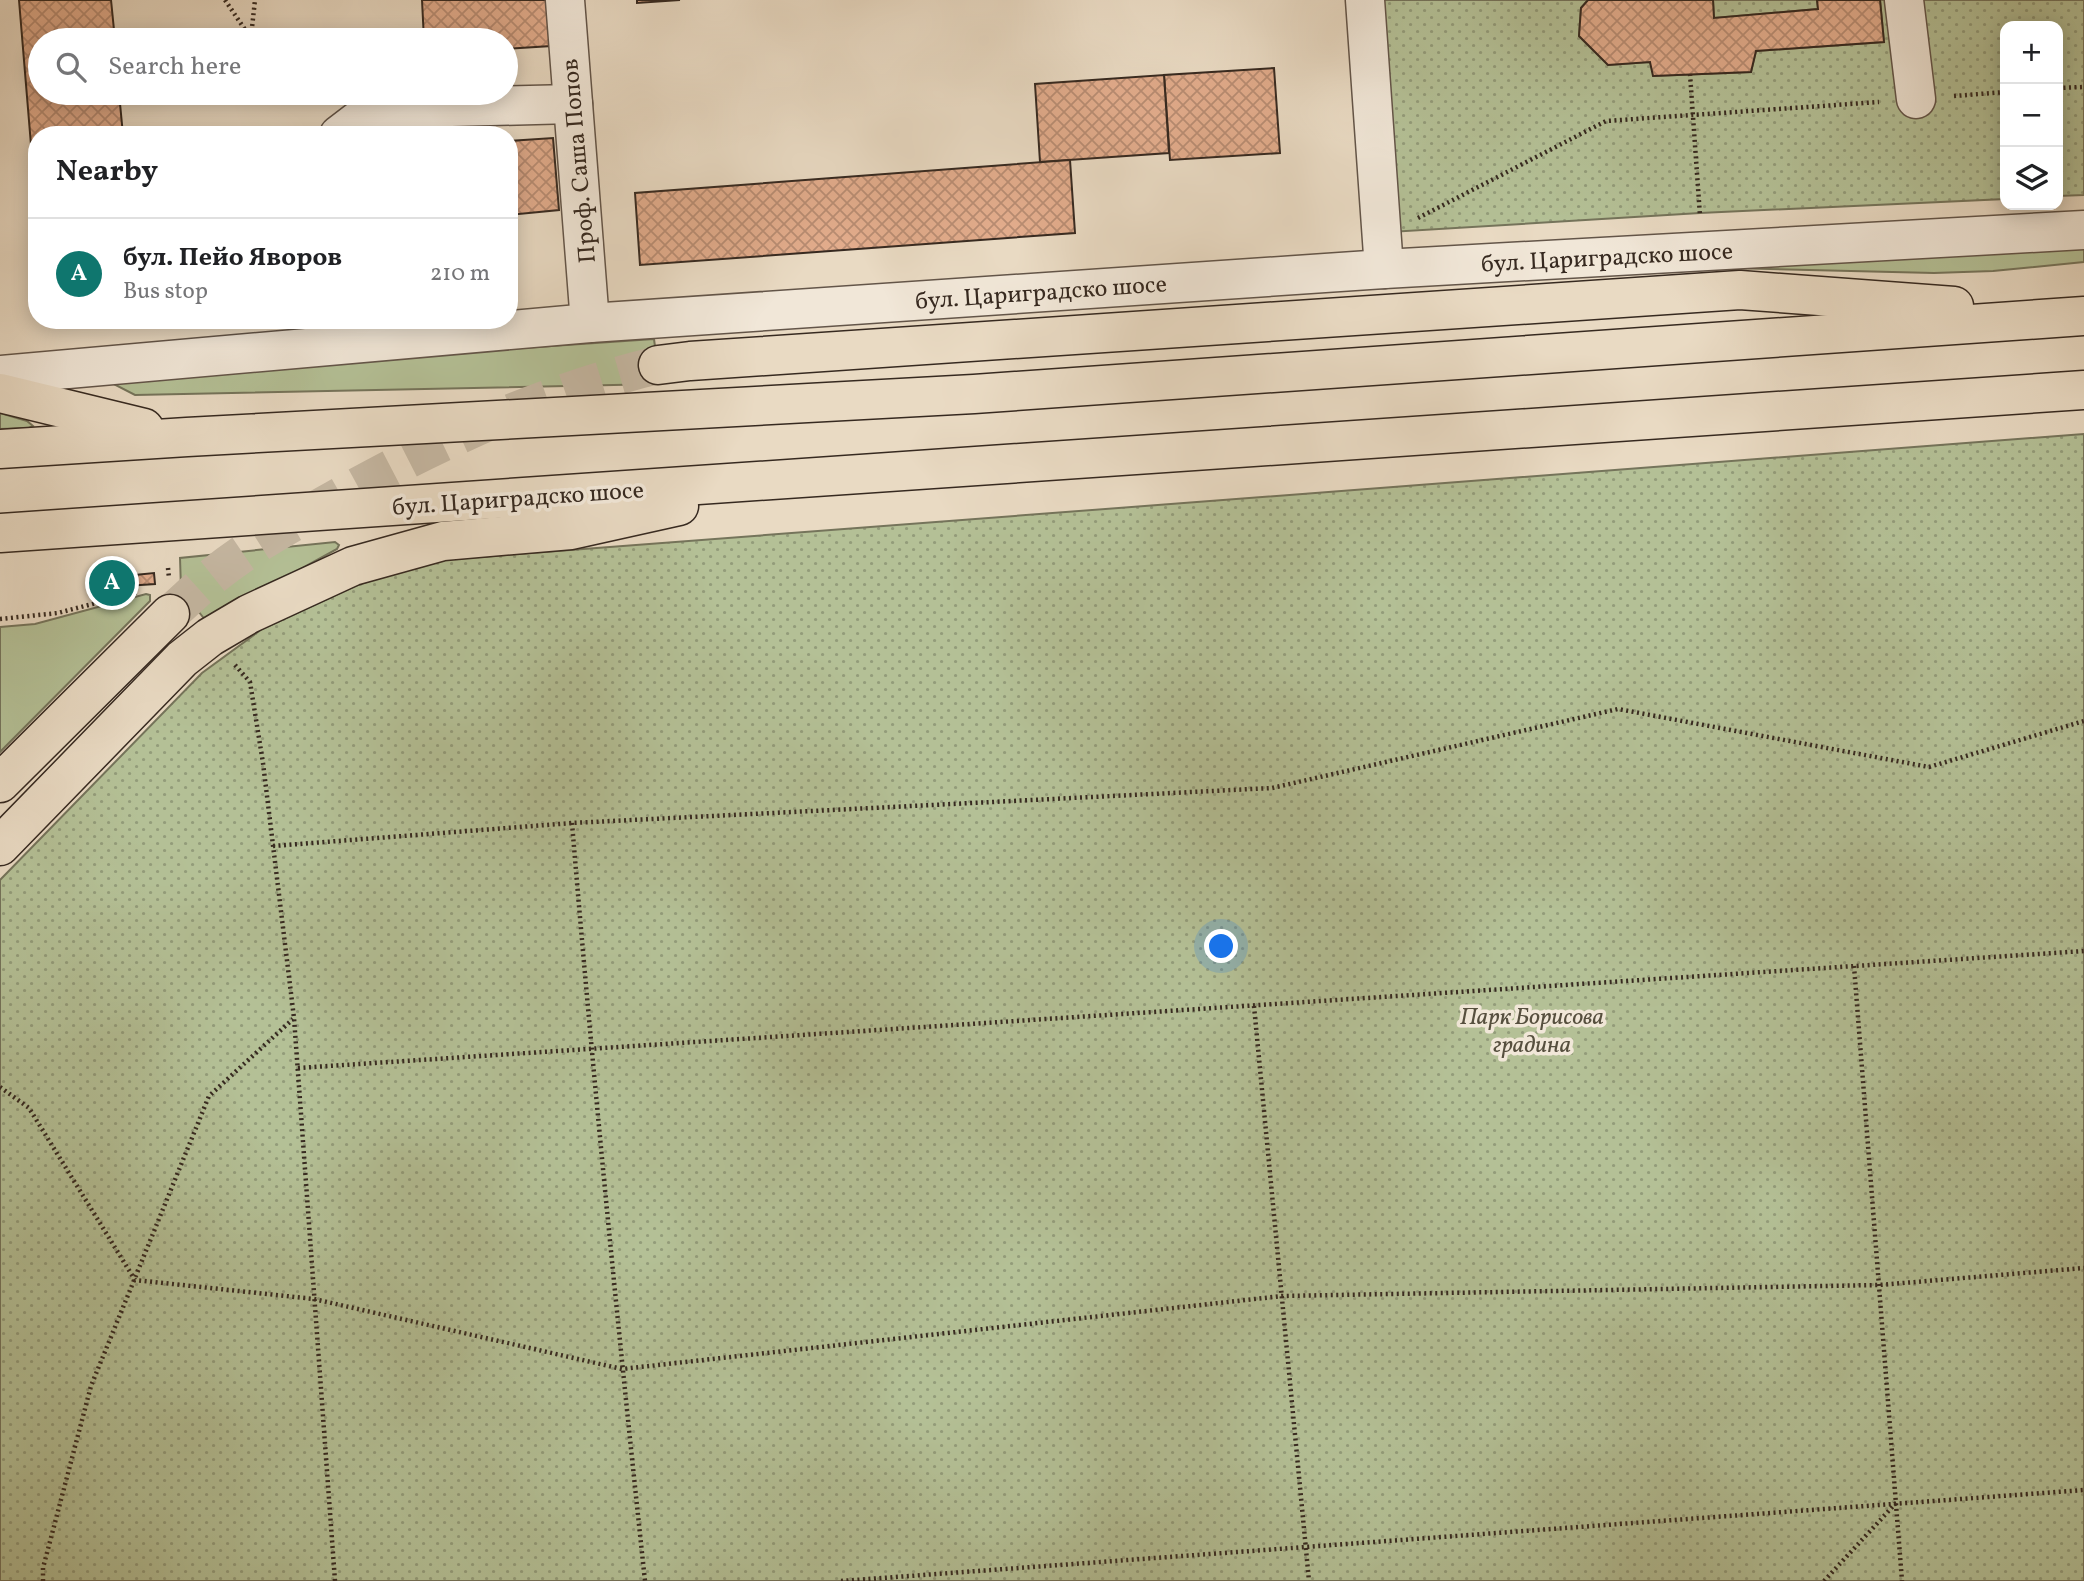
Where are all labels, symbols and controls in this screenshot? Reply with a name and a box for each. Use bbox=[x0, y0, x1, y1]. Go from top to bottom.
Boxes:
map controls bbox=[2000, 21, 2063, 210]
button: + bbox=[2000, 21, 2063, 84]
search box bbox=[28, 28, 518, 105]
icon: search bbox=[52, 48, 90, 86]
text: Search here bbox=[108, 49, 241, 85]
street label: Проф. Саша Попов bbox=[554, 57, 606, 264]
button: − bbox=[2000, 84, 2063, 147]
button: layers bbox=[2000, 147, 2063, 210]
text: Nearby bbox=[56, 151, 158, 193]
street label: бул. Цариградско шосе bbox=[1480, 235, 1734, 283]
text: бул. Пейо Яворов bbox=[123, 240, 342, 276]
text: A bbox=[71, 258, 87, 290]
text: 210 m bbox=[430, 258, 490, 290]
street label: бул. Цариградско шосе bbox=[914, 268, 1168, 320]
text: Bus stop bbox=[123, 276, 208, 308]
street label: бул. Цариградско шосе bbox=[391, 474, 645, 526]
pin: A bbox=[89, 557, 135, 609]
your location bbox=[1204, 929, 1238, 963]
park label: Парк Борисова градина bbox=[1460, 1001, 1604, 1063]

